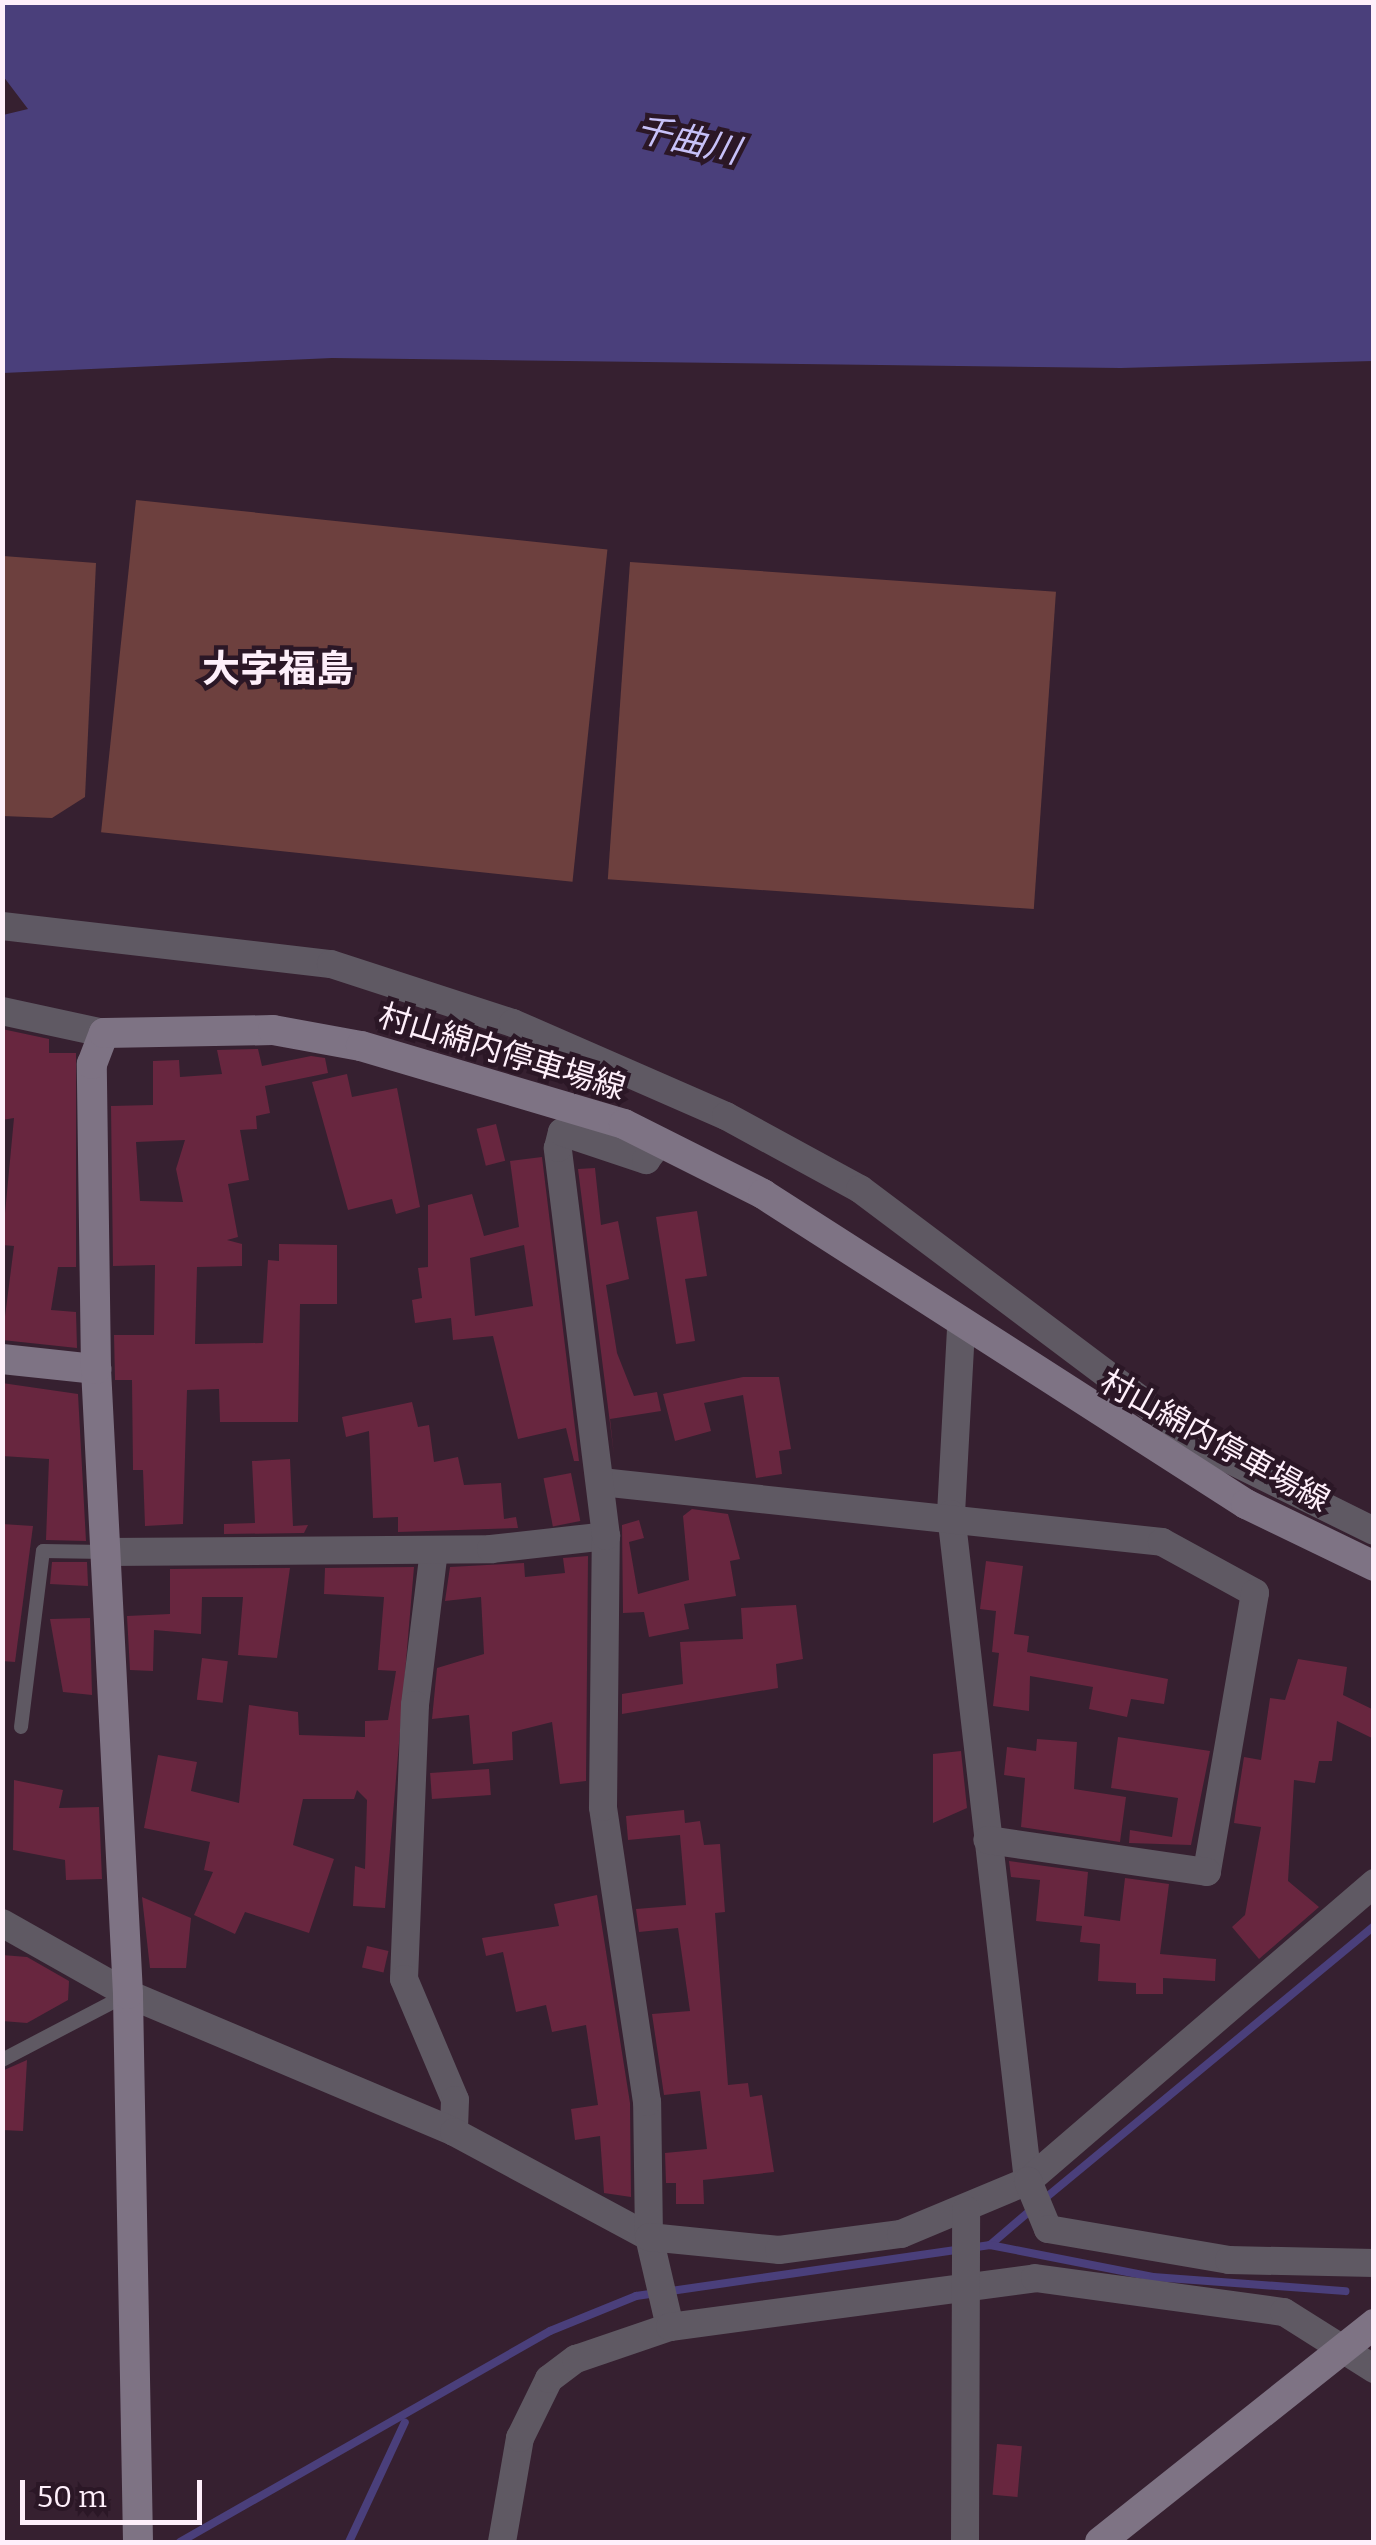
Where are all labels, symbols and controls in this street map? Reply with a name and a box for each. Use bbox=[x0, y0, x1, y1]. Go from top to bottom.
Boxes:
water label: 千曲川 bbox=[632, 108, 744, 172]
district label: 大字福島 bbox=[202, 647, 354, 693]
street label: 村山綿内停車場線 bbox=[374, 996, 630, 1108]
street label: 村山綿内停車場線 bbox=[1094, 1362, 1336, 1520]
scale bar bbox=[25, 2460, 208, 2522]
text: 50 m bbox=[37, 2479, 107, 2515]

